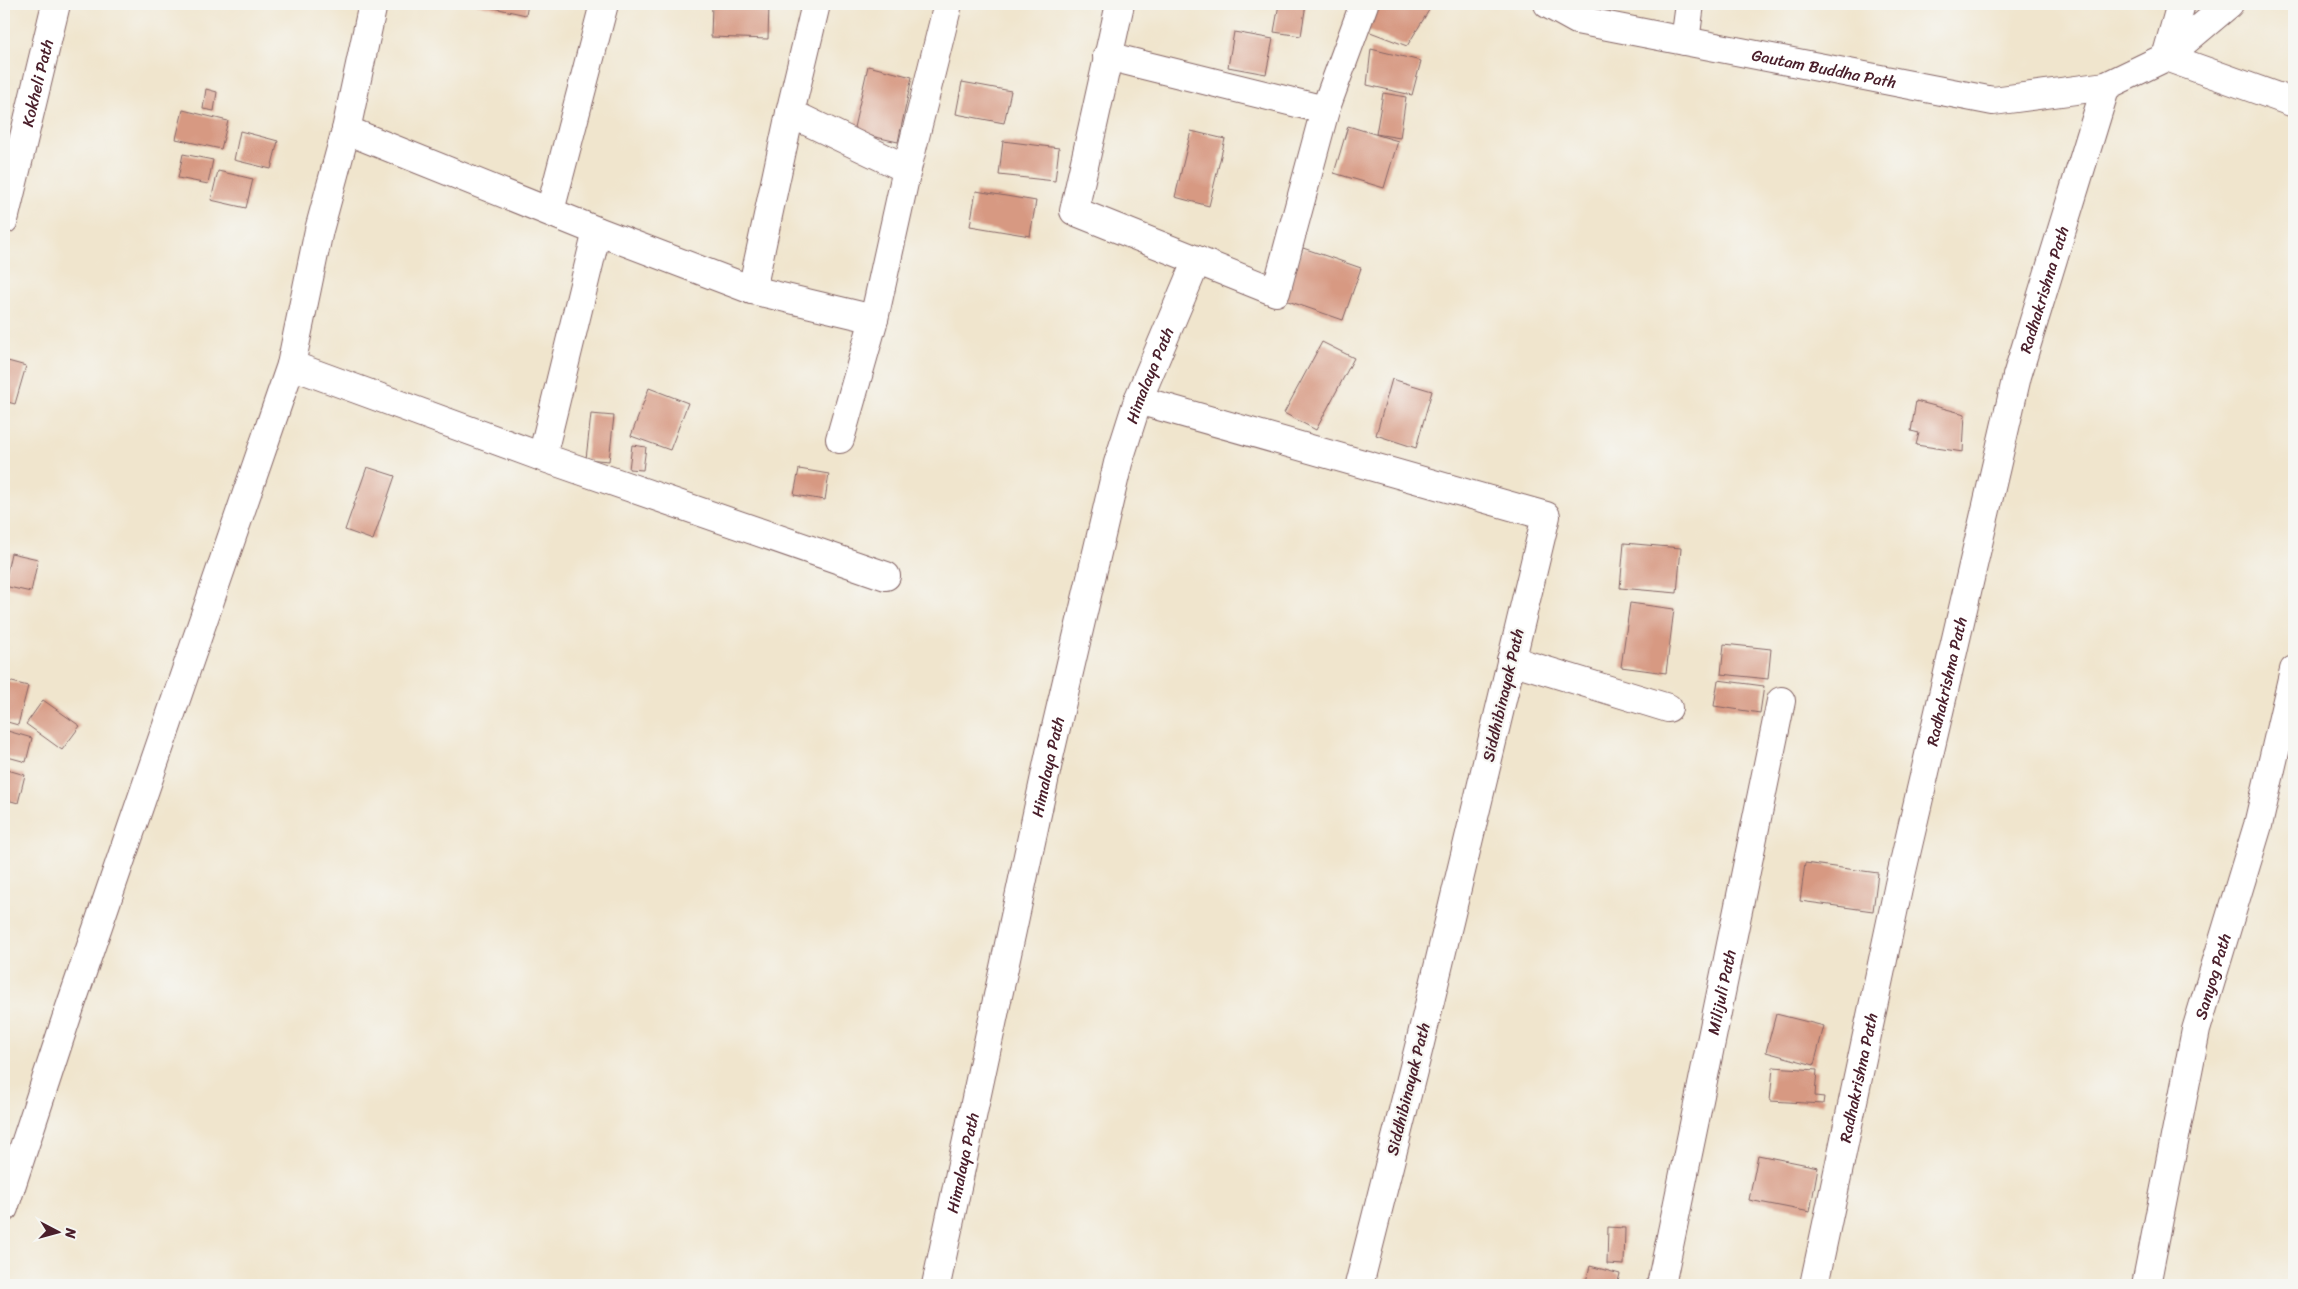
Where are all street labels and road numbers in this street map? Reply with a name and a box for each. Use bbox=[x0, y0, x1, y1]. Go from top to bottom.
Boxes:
street label: Kokheli Path bbox=[12, 36, 62, 130]
street label: Gautam Buddha Path bbox=[1749, 40, 1899, 96]
street label: Radhakrishna Path bbox=[2010, 222, 2077, 357]
street label: Himalaya Path bbox=[1117, 322, 1182, 427]
street label: Radhakrishna Path bbox=[1917, 614, 1975, 749]
street label: Siddhibinayak Path bbox=[1474, 625, 1532, 765]
street label: Himalaya Path bbox=[1022, 714, 1073, 820]
street label: Sanyog Path bbox=[2186, 930, 2239, 1023]
street label: Milijuli Path bbox=[1698, 947, 1744, 1037]
street label: Radhakrishna Path bbox=[1830, 1010, 1886, 1145]
street label: Siddhibinayak Path bbox=[1377, 1020, 1439, 1158]
street label: Himalaya Path bbox=[937, 1110, 987, 1216]

